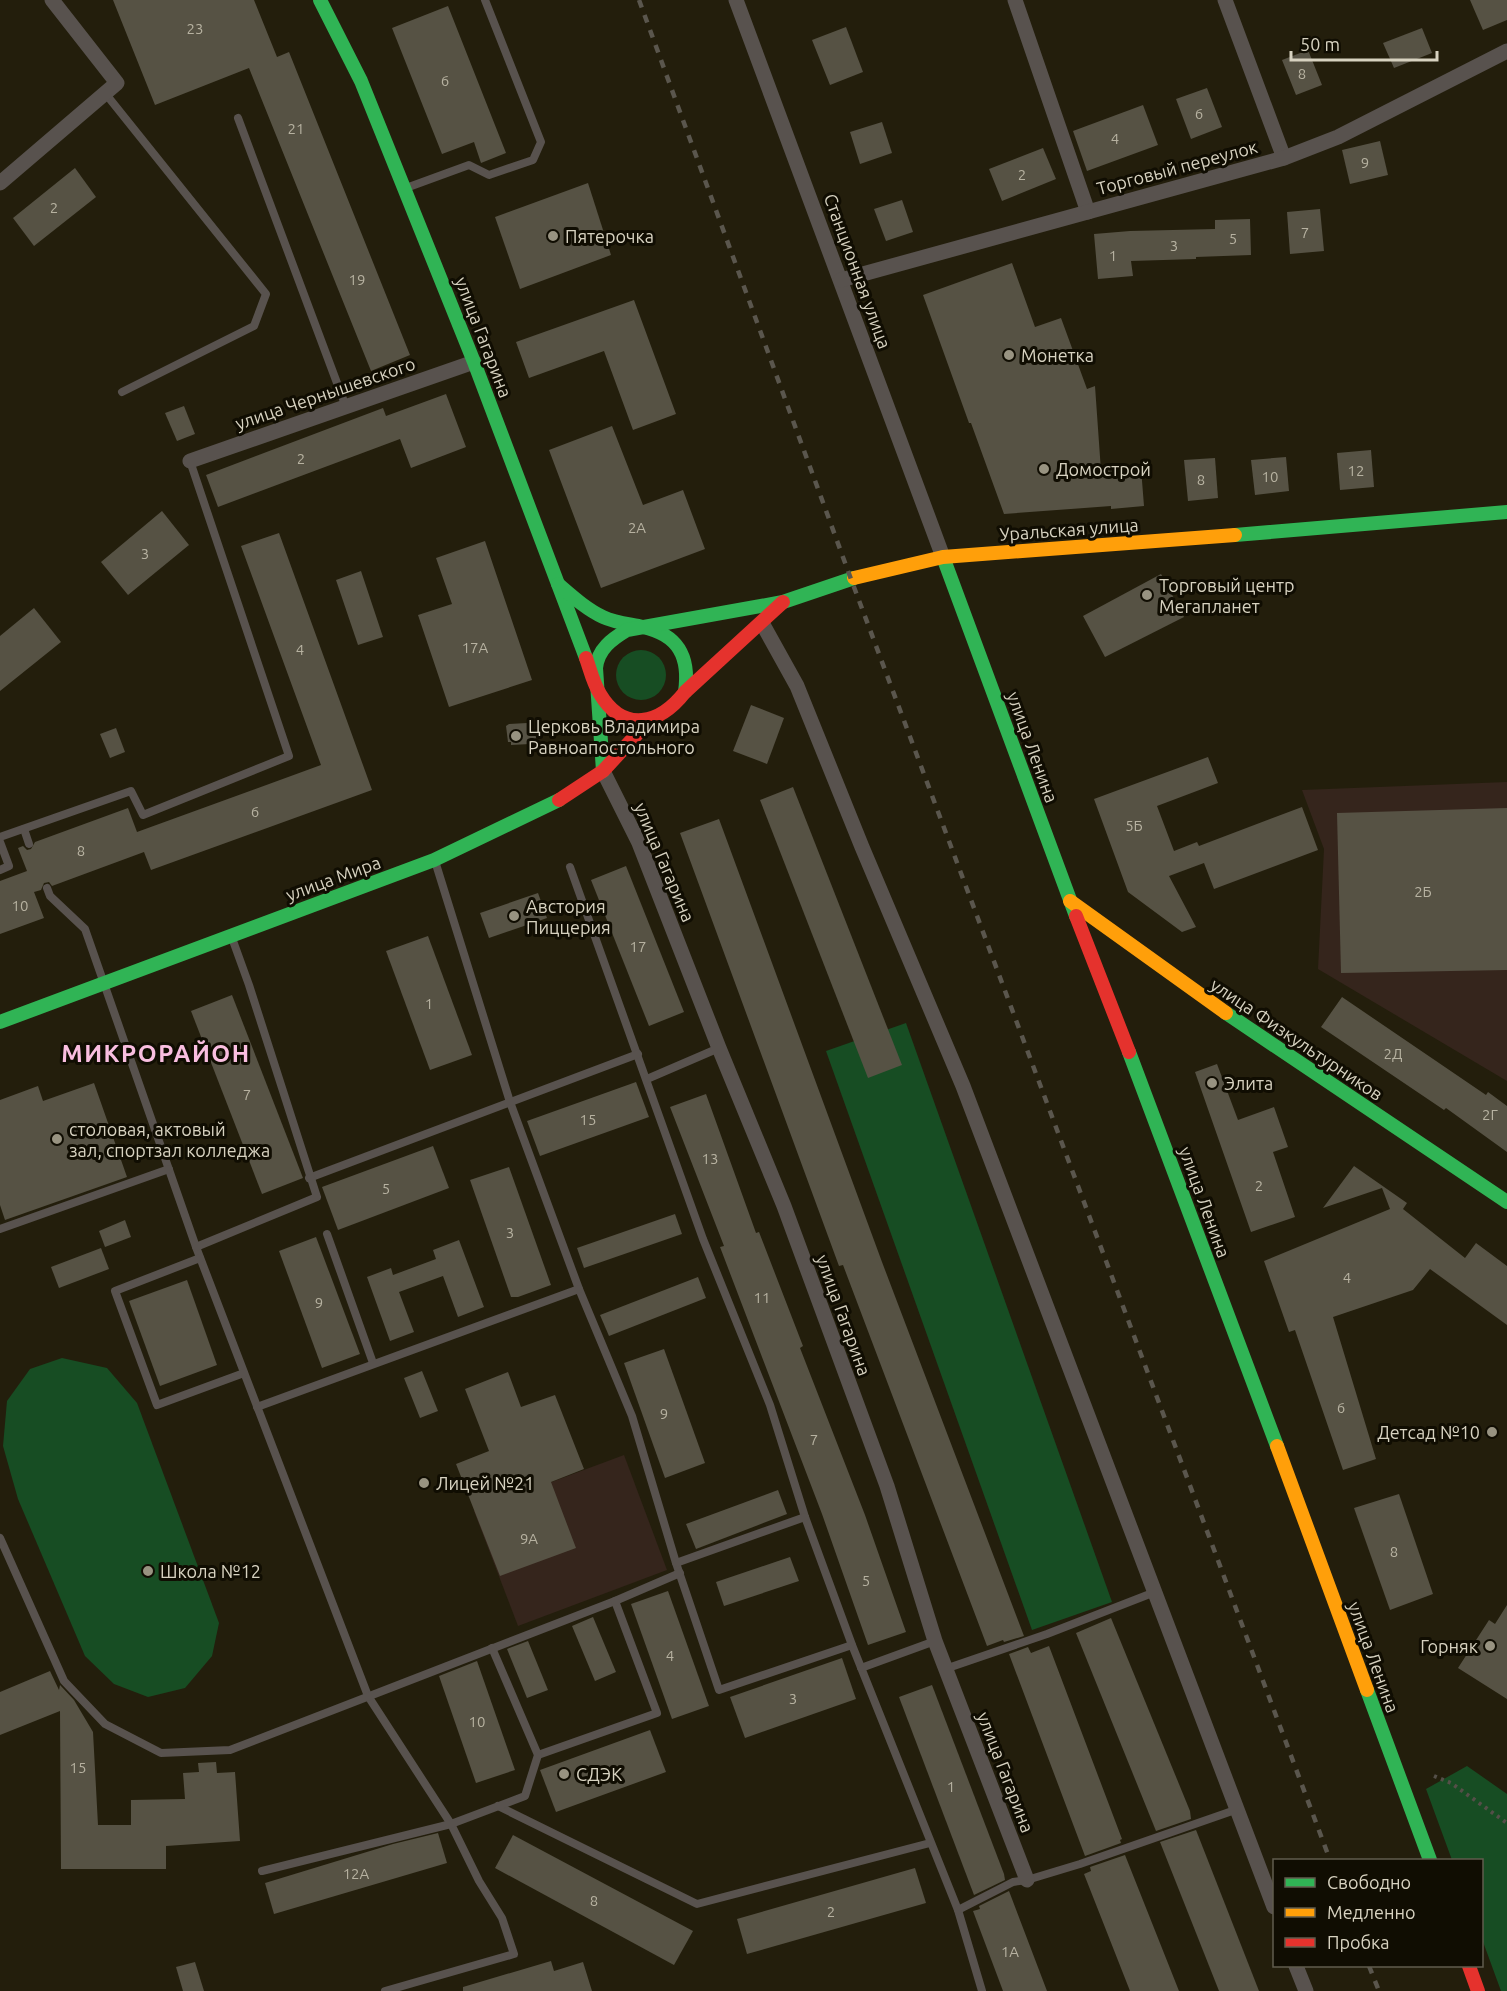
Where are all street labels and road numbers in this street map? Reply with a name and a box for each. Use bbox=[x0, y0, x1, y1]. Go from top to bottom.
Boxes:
street label: Торговый переулок bbox=[1094, 136, 1260, 198]
street label: Станционная улица bbox=[821, 191, 895, 351]
street label: улица Гагарина bbox=[452, 274, 516, 400]
street label: улица Чернышевского bbox=[232, 353, 418, 433]
street label: Уральская улица bbox=[999, 514, 1139, 544]
street label: улица Ленина bbox=[1004, 689, 1062, 805]
street label: улица Гагарина bbox=[631, 799, 699, 925]
street label: улица Мира bbox=[283, 852, 383, 904]
street label: улица Физкультурников bbox=[1207, 974, 1387, 1104]
street label: улица Ленина bbox=[1176, 1144, 1234, 1260]
street label: улица Гагарина bbox=[813, 1252, 875, 1378]
street label: улица Ленина bbox=[1345, 1599, 1403, 1715]
street label: улица Гагарина bbox=[974, 1709, 1038, 1835]

